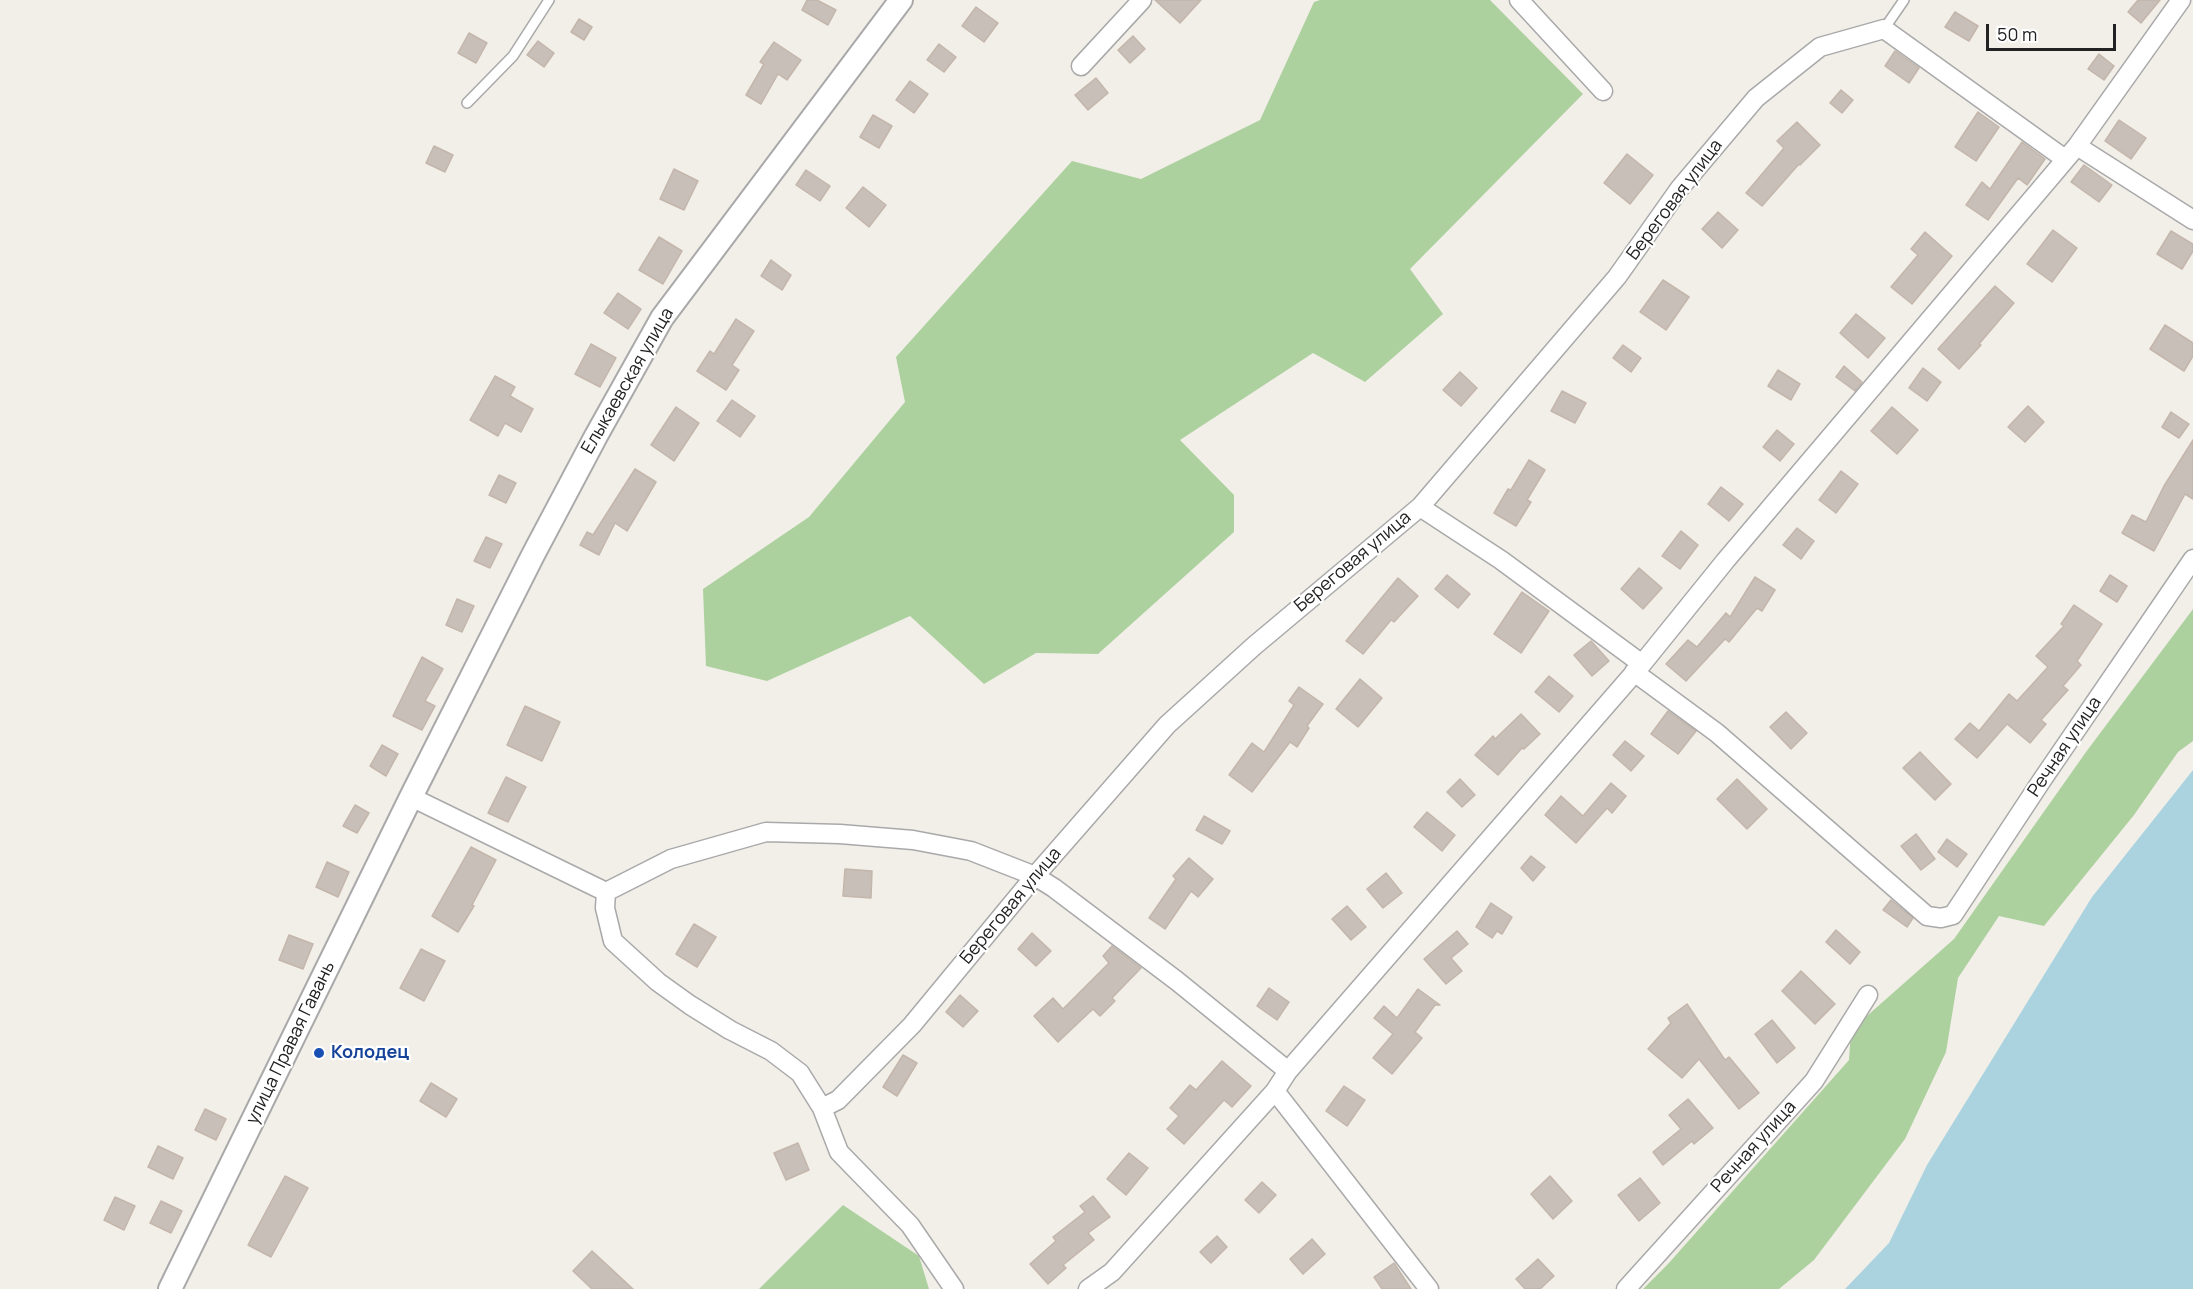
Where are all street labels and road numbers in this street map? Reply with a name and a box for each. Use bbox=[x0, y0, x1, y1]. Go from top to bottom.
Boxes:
street label: Береговая улица bbox=[1623, 135, 1727, 265]
street label: Елыкаевская улица bbox=[577, 304, 679, 458]
street label: Береговая улица bbox=[1290, 507, 1416, 617]
street label: Речная улица bbox=[2024, 693, 2106, 801]
street label: Береговая улица bbox=[956, 843, 1066, 969]
street label: улица Правая Гавань bbox=[242, 958, 340, 1128]
street label: Речная улица bbox=[1707, 1097, 1801, 1197]

